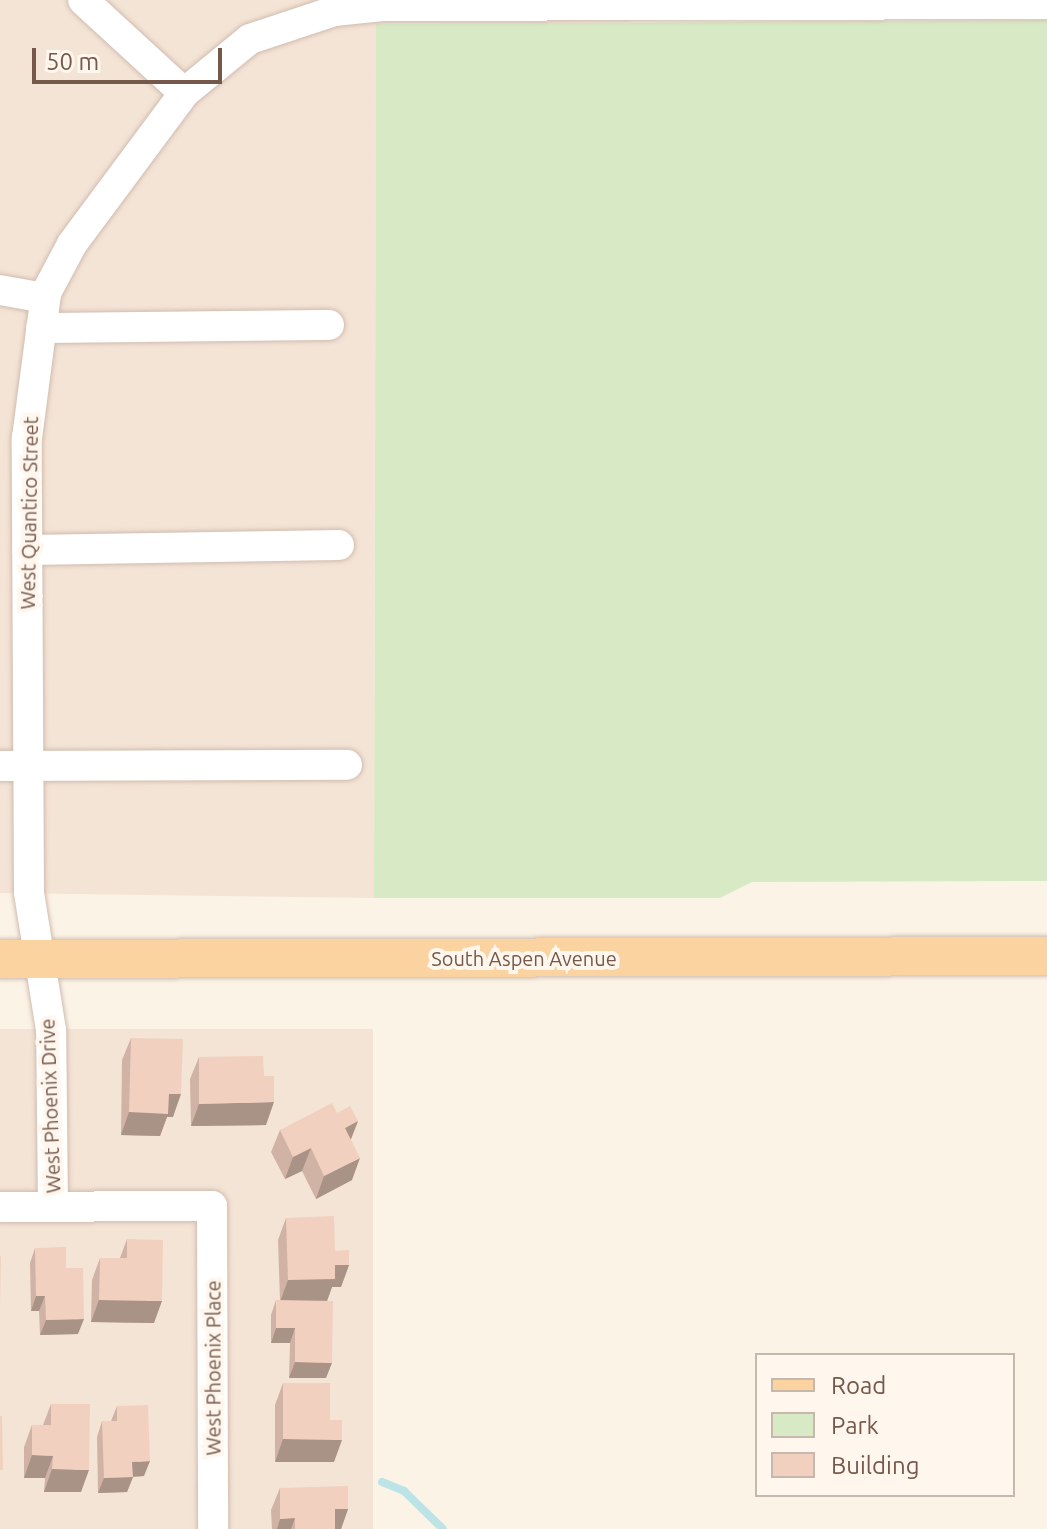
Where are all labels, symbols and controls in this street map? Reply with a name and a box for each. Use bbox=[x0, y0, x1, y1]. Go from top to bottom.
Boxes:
scale bar bbox=[36, 32, 226, 82]
text: 50 m bbox=[46, 48, 99, 75]
street label: West Quantico Street bbox=[15, 416, 43, 610]
street label: South Aspen Avenue bbox=[431, 946, 617, 970]
street label: West Phoenix Drive bbox=[35, 1018, 65, 1194]
street label: West Phoenix Place bbox=[201, 1280, 225, 1456]
legend bbox=[755, 1353, 1015, 1497]
text: Road bbox=[831, 1372, 886, 1399]
text: Park bbox=[831, 1412, 879, 1439]
text: Building bbox=[831, 1452, 919, 1479]

